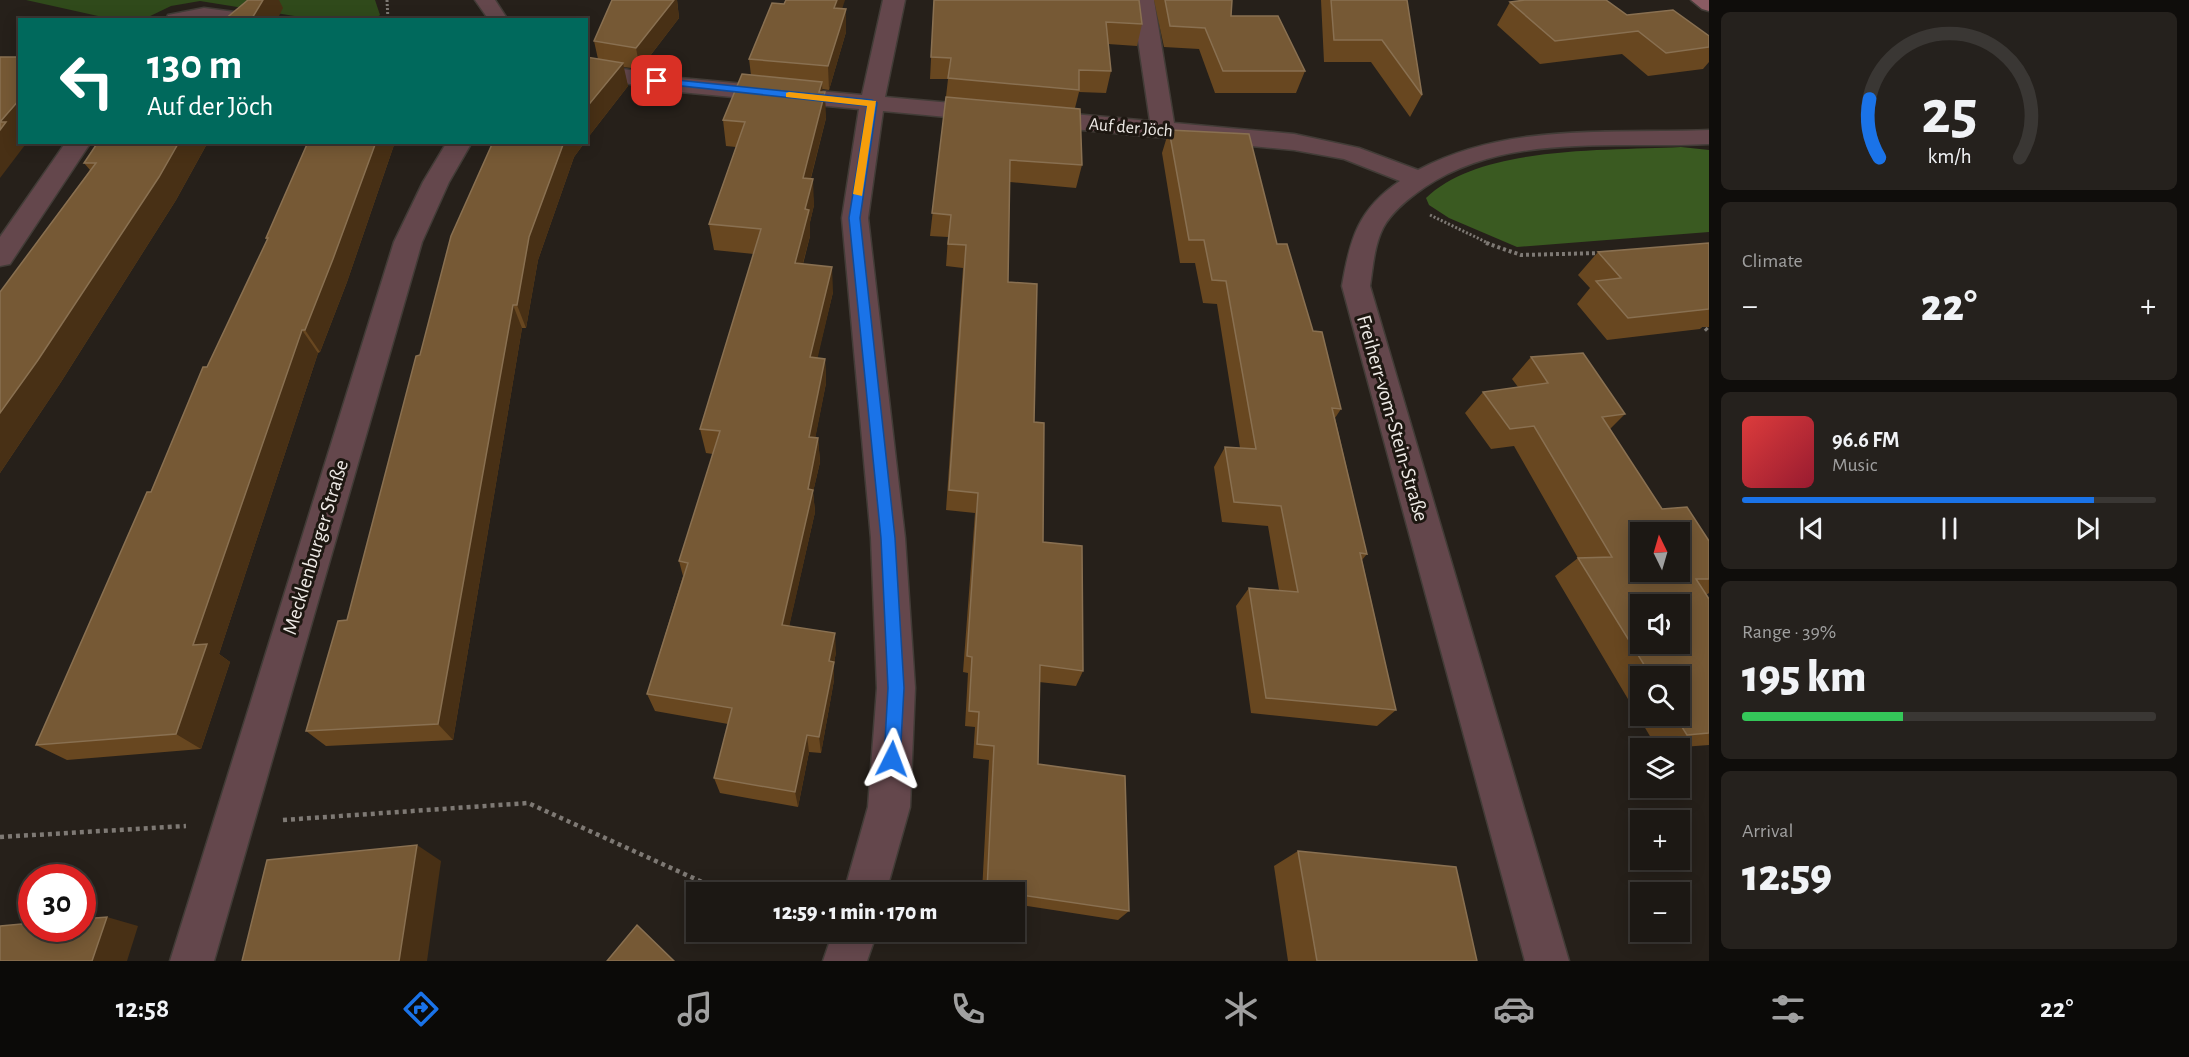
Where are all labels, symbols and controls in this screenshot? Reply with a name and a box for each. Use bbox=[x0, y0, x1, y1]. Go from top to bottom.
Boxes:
icon: left bbox=[48, 42, 126, 120]
text: 130 m bbox=[147, 44, 242, 86]
pin bbox=[631, 55, 682, 106]
icon: arrive bbox=[640, 64, 673, 97]
text: 25 bbox=[1921, 82, 1977, 144]
text: Auf der Jöch bbox=[147, 93, 273, 120]
street label: Auf der Jöch bbox=[1088, 115, 1174, 141]
text: km/h bbox=[1927, 146, 1971, 167]
text: Climate bbox=[1742, 251, 1803, 271]
text: 22° bbox=[1921, 284, 1977, 329]
text: − bbox=[1742, 290, 1758, 323]
text: + bbox=[2140, 290, 2156, 323]
street label: Freiherr-vom-Stein-Straße bbox=[1353, 313, 1432, 524]
text: 96.6 FM bbox=[1832, 429, 1900, 451]
text: Music bbox=[1832, 455, 1878, 475]
street label: Mecklenburger Straße bbox=[279, 457, 352, 637]
icon: previous bbox=[1795, 512, 1828, 545]
icon: pause bbox=[1933, 512, 1966, 545]
icon: next bbox=[2071, 512, 2104, 545]
north arrow bbox=[1630, 522, 1690, 582]
map controls bbox=[1630, 522, 1690, 942]
button: sound bbox=[1630, 594, 1690, 654]
text: Range · 39% bbox=[1742, 622, 1836, 642]
text: 195 km bbox=[1742, 655, 1866, 700]
button: search bbox=[1630, 666, 1690, 726]
position arrow bbox=[860, 727, 924, 791]
button: layers bbox=[1630, 738, 1690, 798]
button: + bbox=[1630, 810, 1690, 870]
text: Arrival bbox=[1742, 821, 1793, 841]
text: 12:59 bbox=[1742, 854, 1832, 899]
speed limit sign: 30 bbox=[18, 864, 96, 942]
button: − bbox=[1630, 882, 1690, 942]
text: 12:59 · 1 min · 170 m bbox=[774, 901, 937, 923]
icon: directions bbox=[400, 988, 442, 1030]
icon: music bbox=[674, 988, 716, 1030]
icon: phone bbox=[947, 988, 989, 1030]
icon: climate bbox=[1220, 988, 1262, 1030]
icon: car bbox=[1493, 988, 1535, 1030]
icon: filters bbox=[1767, 988, 1809, 1030]
text: 12:58 bbox=[116, 995, 169, 1022]
text: 22° bbox=[2040, 995, 2073, 1022]

